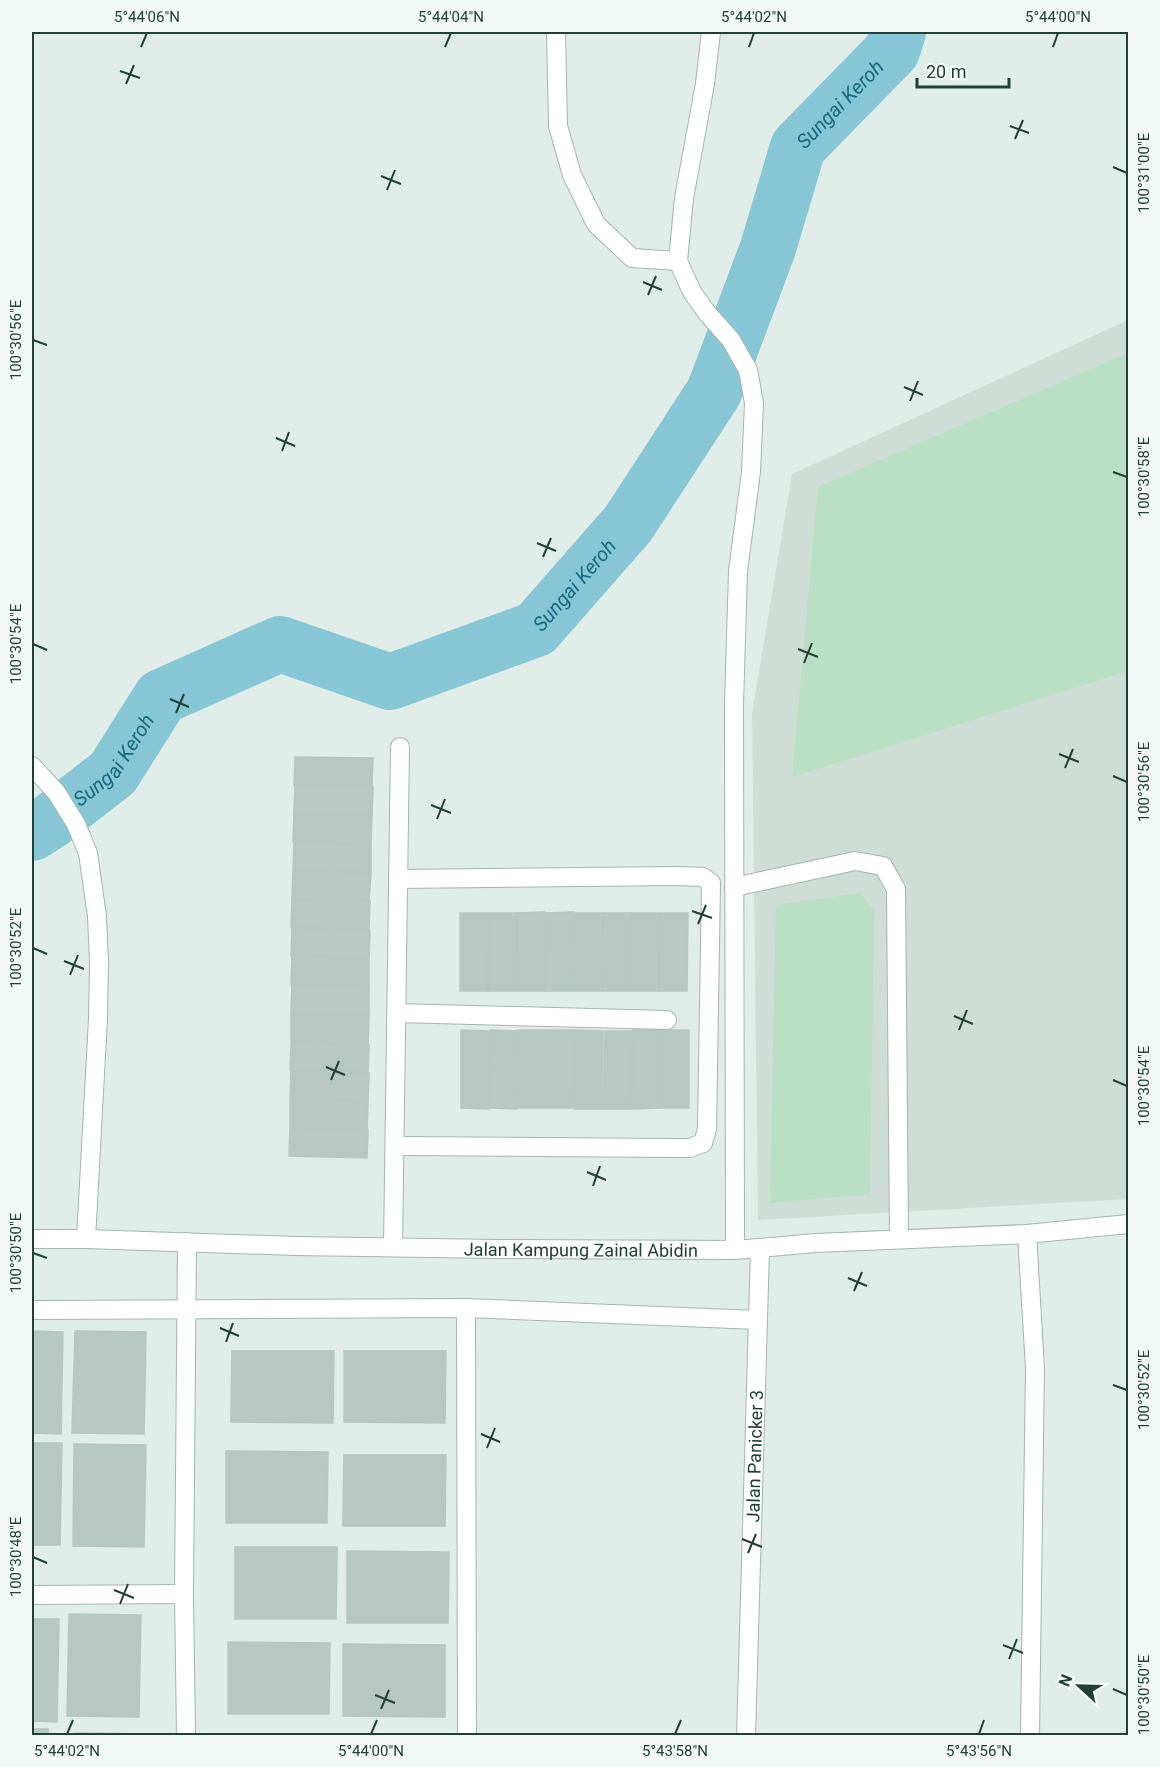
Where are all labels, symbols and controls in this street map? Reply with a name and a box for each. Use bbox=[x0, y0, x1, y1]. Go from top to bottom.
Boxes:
text: 5°44'06"N bbox=[114, 8, 180, 26]
text: 5°44'04"N bbox=[418, 8, 484, 26]
text: 5°44'02"N bbox=[721, 8, 787, 26]
text: 5°44'00"N bbox=[1025, 8, 1091, 26]
scale bar bbox=[917, 51, 1008, 89]
water label: Sungai Keroh bbox=[791, 55, 889, 153]
text: 20 m bbox=[926, 61, 966, 82]
text: 100°31'00"E bbox=[1135, 132, 1153, 213]
text: 100°30'56"E bbox=[7, 299, 25, 380]
text: 100°30'58"E bbox=[1135, 436, 1153, 517]
water label: Sungai Keroh bbox=[528, 534, 621, 636]
text: 100°30'54"E bbox=[7, 603, 25, 684]
water label: Sungai Keroh bbox=[68, 710, 159, 811]
text: 100°30'56"E bbox=[1135, 741, 1153, 822]
text: 100°30'52"E bbox=[7, 907, 25, 988]
text: 100°30'54"E bbox=[1135, 1045, 1153, 1126]
text: 100°30'50"E bbox=[7, 1212, 25, 1293]
street label: Jalan Kampung Zainal Abidin bbox=[464, 1238, 698, 1260]
text: 100°30'52"E bbox=[1135, 1349, 1153, 1430]
street label: Jalan Panicker 3 bbox=[742, 1390, 766, 1523]
text: 100°30'48"E bbox=[7, 1516, 25, 1597]
text: 100°30'50"E bbox=[1135, 1654, 1153, 1735]
north arrow bbox=[1049, 1656, 1109, 1716]
text: N bbox=[1055, 1672, 1076, 1689]
text: 5°44'02"N bbox=[34, 1742, 100, 1760]
text: 5°44'00"N bbox=[338, 1742, 404, 1760]
text: 5°43'58"N bbox=[642, 1742, 708, 1760]
text: 5°43'56"N bbox=[946, 1742, 1012, 1760]

